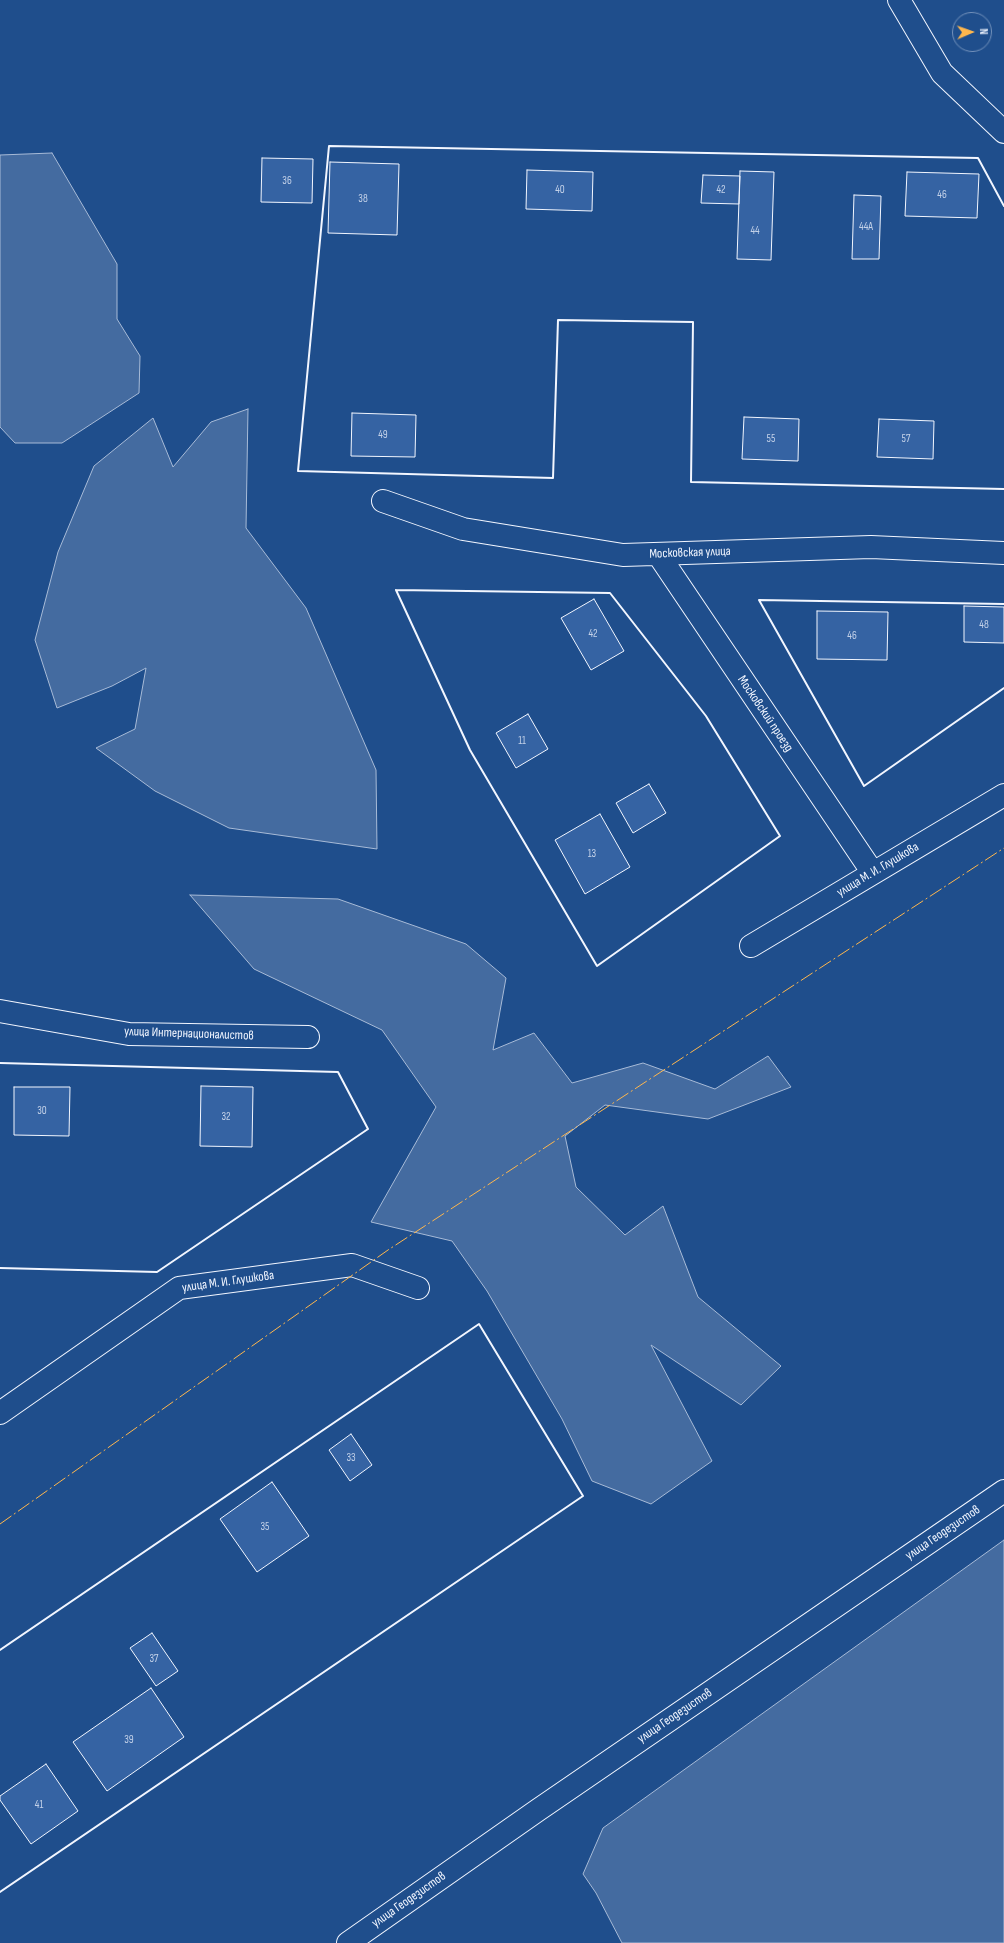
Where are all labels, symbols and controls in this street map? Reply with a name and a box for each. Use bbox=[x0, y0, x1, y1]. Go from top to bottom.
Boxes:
north arrow bbox=[952, 12, 992, 52]
text: N bbox=[977, 28, 990, 35]
house number: 36 bbox=[282, 174, 292, 188]
house number: 40 bbox=[555, 183, 565, 197]
house number: 42 bbox=[716, 183, 726, 197]
house number: 46 bbox=[937, 188, 947, 202]
house number: 38 bbox=[358, 192, 368, 206]
house number: 44А bbox=[859, 220, 873, 234]
house number: 44 bbox=[750, 224, 760, 238]
house number: 49 bbox=[378, 428, 388, 442]
house number: 55 bbox=[767, 432, 775, 446]
house number: 57 bbox=[902, 432, 910, 446]
street label: Московская улица bbox=[649, 544, 731, 562]
house number: 48 bbox=[979, 618, 989, 632]
house number: 42 bbox=[588, 627, 598, 641]
house number: 46 bbox=[847, 629, 857, 643]
street label: Московский проезд bbox=[734, 673, 796, 755]
house number: 11 bbox=[518, 734, 526, 748]
street label: улица М. И. Глушкова bbox=[834, 839, 922, 901]
house number: 13 bbox=[588, 847, 596, 861]
street label: улица Интернационалистов bbox=[124, 1024, 254, 1044]
house number: 30 bbox=[37, 1104, 47, 1118]
house number: 32 bbox=[221, 1110, 231, 1124]
street label: улица М. И. Глушкова bbox=[181, 1268, 275, 1296]
house number: 33 bbox=[346, 1451, 356, 1465]
street label: улица Геодезистов bbox=[903, 1502, 983, 1564]
house number: 35 bbox=[260, 1520, 270, 1534]
house number: 37 bbox=[149, 1652, 159, 1666]
street label: улица Геодезистов bbox=[635, 1685, 715, 1747]
house number: 39 bbox=[124, 1733, 134, 1747]
house number: 41 bbox=[35, 1798, 43, 1812]
street label: улица Геодезистов bbox=[369, 1869, 449, 1931]

